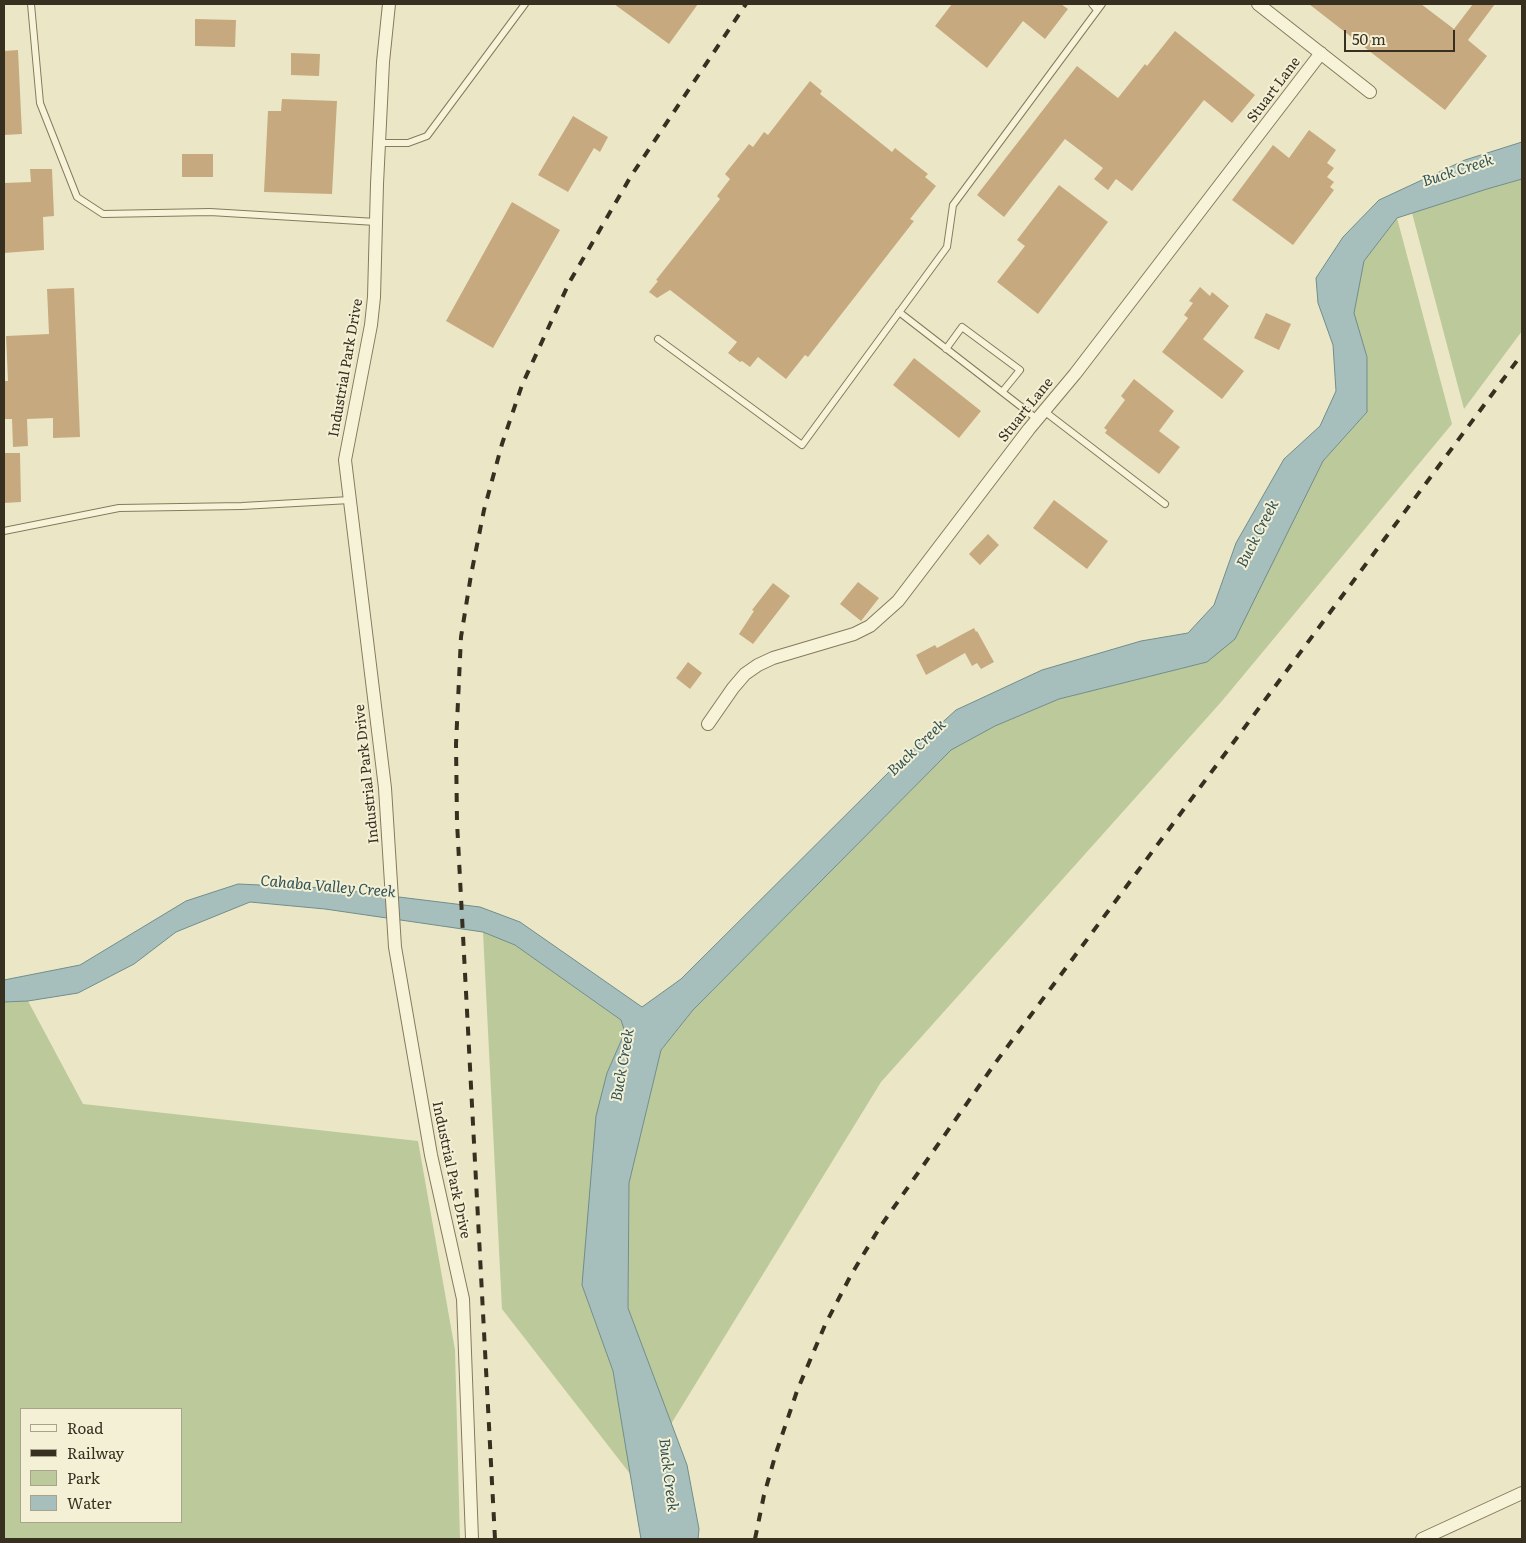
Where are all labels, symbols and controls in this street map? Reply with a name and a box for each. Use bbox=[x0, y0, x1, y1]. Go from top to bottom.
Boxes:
scale bar bbox=[1346, 20, 1457, 52]
text: 50 m bbox=[1352, 27, 1386, 50]
street label: Stuart Lane bbox=[1244, 54, 1304, 126]
water label: Buck Creek bbox=[1420, 151, 1496, 191]
street label: Industrial Park Drive bbox=[326, 297, 366, 439]
street label: Stuart Lane bbox=[995, 374, 1057, 446]
water label: Buck Creek bbox=[1233, 497, 1283, 571]
street label: Industrial Park Drive bbox=[351, 703, 383, 845]
water label: Buck Creek bbox=[884, 716, 950, 780]
water label: Cahaba Valley Creek bbox=[259, 872, 397, 902]
water label: Buck Creek bbox=[608, 1027, 638, 1103]
street label: Industrial Park Drive bbox=[428, 1100, 474, 1240]
legend bbox=[20, 1408, 182, 1523]
text: Road bbox=[67, 1416, 103, 1439]
water label: Buck Creek bbox=[655, 1437, 681, 1513]
text: Railway bbox=[67, 1441, 124, 1464]
text: Park bbox=[67, 1466, 100, 1489]
text: Water bbox=[67, 1491, 112, 1514]

